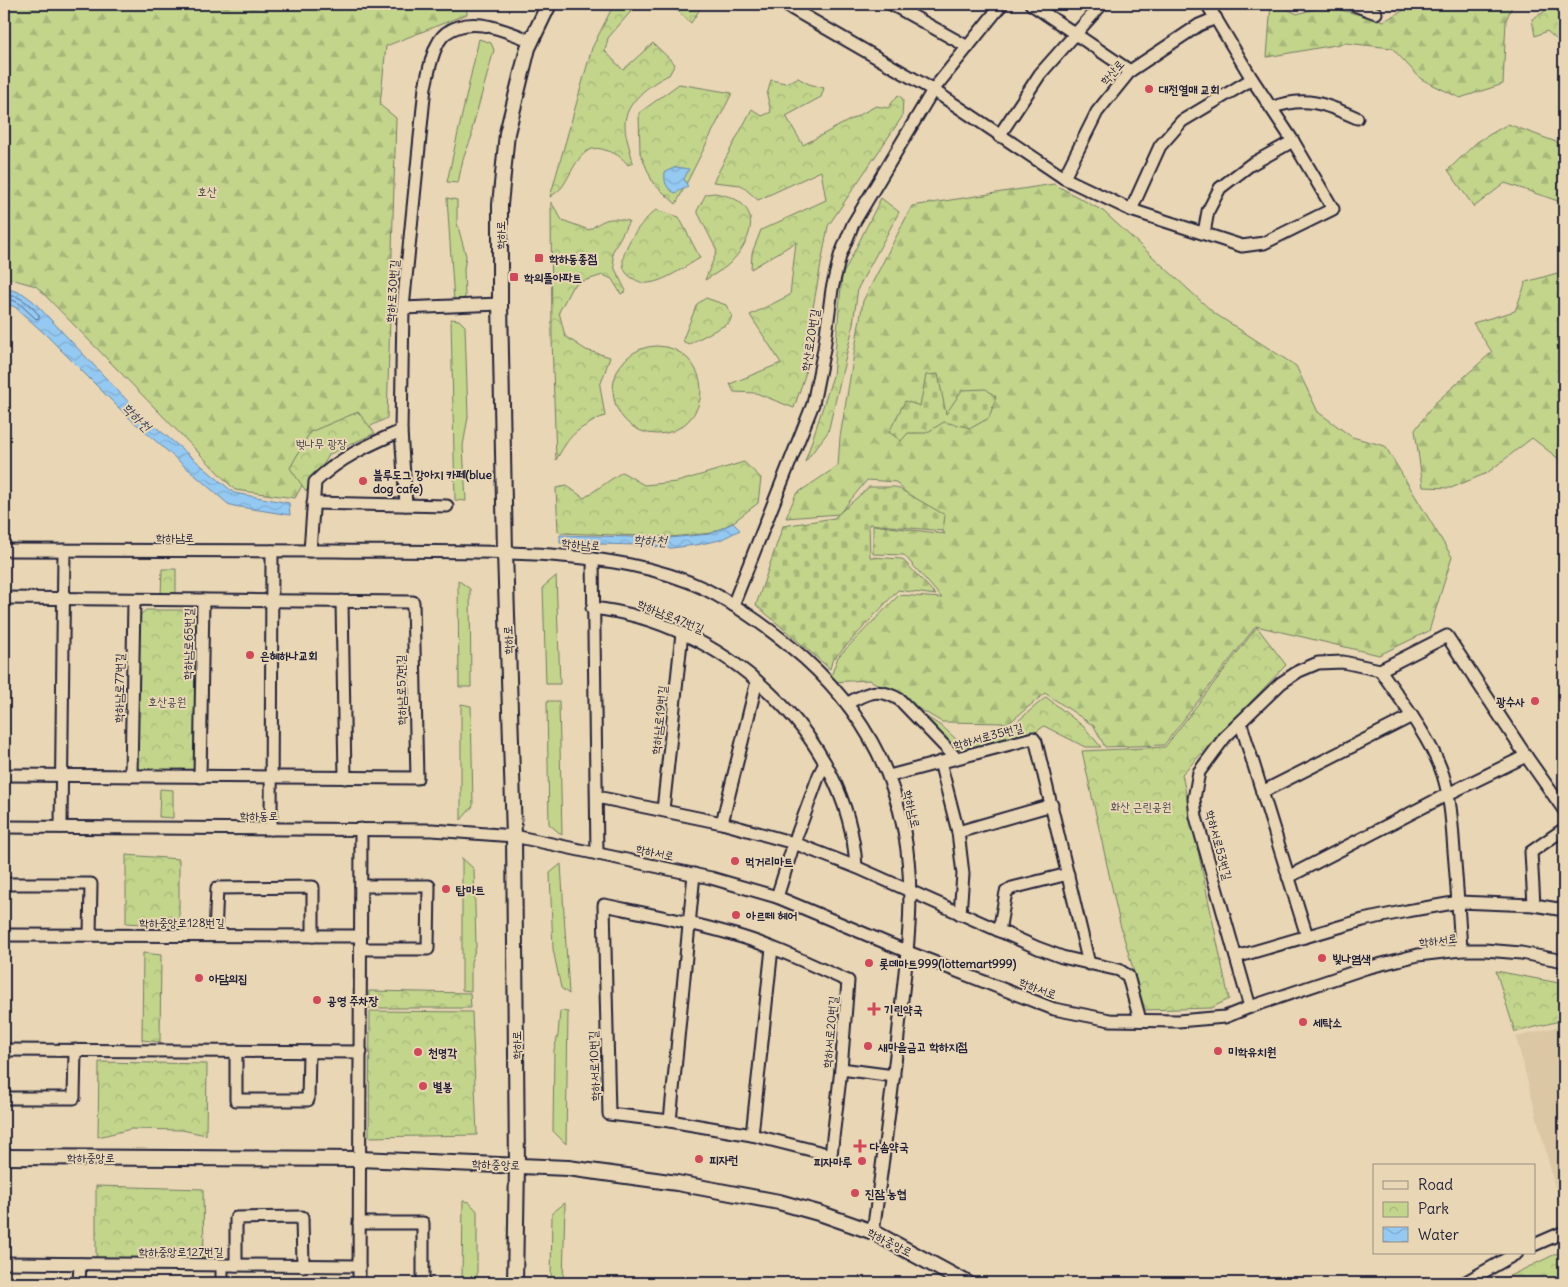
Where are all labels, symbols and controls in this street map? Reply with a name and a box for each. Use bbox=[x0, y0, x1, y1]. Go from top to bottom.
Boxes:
street label: 학산로 bbox=[1097, 56, 1127, 88]
place label: 대전열매 교회 bbox=[1158, 82, 1220, 97]
marker: 대전열매 교회 bbox=[1143, 83, 1155, 95]
park label: 호산 bbox=[197, 184, 217, 199]
street label: 학하로 bbox=[493, 221, 508, 249]
place label: 학하동종점 bbox=[548, 251, 598, 266]
marker: 학하동종점 bbox=[533, 252, 545, 264]
street label: 학하로30번길 bbox=[382, 259, 402, 323]
place label: 학의뜰아파트 bbox=[523, 270, 582, 285]
marker: 학의뜰아파트 bbox=[508, 271, 520, 283]
street label: 학산로20번길 bbox=[798, 308, 822, 372]
water label: 학하천 bbox=[119, 399, 157, 436]
park label: 벚나무 광장 bbox=[295, 436, 347, 451]
place label: 블루도그 강아지 카페(blue dog cafe) bbox=[373, 467, 493, 497]
marker: 블루도그 강아지 카페(blue dog cafe) bbox=[357, 475, 369, 487]
street label: 학하남로 bbox=[156, 530, 194, 545]
water label: 학하천 bbox=[633, 530, 669, 550]
street label: 학하남로 bbox=[561, 535, 601, 553]
street label: 학하남로47번길 bbox=[635, 596, 707, 636]
street label: 학하남로65번길 bbox=[180, 608, 196, 680]
street label: 학하로 bbox=[500, 625, 516, 655]
place label: 은혜하나교회 bbox=[260, 648, 318, 663]
marker: 은혜하나교회 bbox=[244, 649, 256, 661]
street label: 학하남로77번길 bbox=[111, 653, 127, 723]
street label: 학하남로57번길 bbox=[393, 654, 409, 725]
street label: 학하남로19번길 bbox=[648, 684, 670, 755]
park label: 호산공원 bbox=[148, 694, 186, 709]
place label: 광수사 bbox=[1496, 694, 1525, 709]
marker: 광수사 bbox=[1529, 695, 1541, 707]
street label: 학하서로35번길 bbox=[951, 719, 1025, 753]
street label: 학하남로 bbox=[900, 788, 924, 830]
park label: 화산 근린공원 bbox=[1111, 799, 1171, 814]
street label: 학하동로 bbox=[240, 808, 278, 823]
street label: 학하서로53번길 bbox=[1202, 808, 1236, 882]
street label: 학하서로 bbox=[635, 841, 675, 863]
place label: 먹거리마트 bbox=[745, 854, 794, 869]
marker: 먹거리마트 bbox=[729, 855, 741, 867]
place label: 탑마트 bbox=[456, 882, 485, 897]
marker: 탑마트 bbox=[440, 883, 452, 895]
place label: 아르떼 헤어 bbox=[746, 908, 797, 923]
marker: 아르떼 헤어 bbox=[730, 909, 742, 921]
street label: 학하중앙로128번길 bbox=[139, 915, 225, 930]
street label: 학하서로 bbox=[1418, 930, 1458, 950]
place label: 빛나염색 bbox=[1332, 951, 1371, 966]
marker: 빛나염색 bbox=[1316, 952, 1328, 964]
place label: 롯데마트999(lottemart999) bbox=[879, 956, 1017, 972]
marker: 롯데마트999(lottemart999) bbox=[863, 957, 875, 969]
place label: 아담의집 bbox=[209, 971, 248, 986]
marker: 아담의집 bbox=[193, 972, 205, 984]
street label: 학하서로 bbox=[1017, 974, 1059, 1002]
place label: 공영 주차장 bbox=[327, 993, 378, 1008]
marker: 공영 주차장 bbox=[311, 994, 323, 1006]
street label: 학하서로20번길 bbox=[819, 995, 841, 1069]
place label: 기린약국 bbox=[884, 1002, 923, 1017]
marker: 기린약국 bbox=[868, 1003, 880, 1015]
place label: 세탁소 bbox=[1312, 1015, 1342, 1030]
marker: 세탁소 bbox=[1297, 1016, 1309, 1028]
street label: 학하서로10번길 bbox=[585, 1030, 603, 1102]
street label: 학하로 bbox=[509, 1031, 524, 1059]
place label: 새마을금고 학하지점 bbox=[877, 1039, 968, 1054]
marker: 새마을금고 학하지점 bbox=[862, 1040, 874, 1052]
place label: 미학유치원 bbox=[1228, 1044, 1277, 1059]
place label: 천명각 bbox=[428, 1045, 457, 1060]
marker: 미학유치원 bbox=[1212, 1045, 1224, 1057]
marker: 천명각 bbox=[412, 1046, 424, 1058]
place label: 별봉 bbox=[433, 1079, 453, 1094]
marker: 별봉 bbox=[417, 1080, 429, 1092]
place label: 다솜약국 bbox=[869, 1139, 909, 1154]
marker: 다솜약국 bbox=[854, 1140, 866, 1152]
street label: 학하중앙로 bbox=[67, 1150, 115, 1165]
place label: 피자런 bbox=[709, 1152, 738, 1167]
marker: 피자런 bbox=[693, 1153, 705, 1165]
place label: 피자마루 bbox=[813, 1154, 852, 1169]
marker: 피자마루 bbox=[856, 1155, 868, 1167]
street label: 학하중앙로 bbox=[472, 1156, 520, 1172]
legend bbox=[1373, 1164, 1536, 1254]
text: Road bbox=[1418, 1175, 1453, 1194]
place label: 진잠 농협 bbox=[865, 1186, 907, 1201]
marker: 진잠 농협 bbox=[849, 1187, 861, 1199]
text: Park bbox=[1418, 1199, 1449, 1218]
street label: 학하중앙로 bbox=[865, 1224, 915, 1260]
text: Water bbox=[1418, 1225, 1459, 1244]
street label: 학하중앙로127번길 bbox=[139, 1244, 224, 1259]

